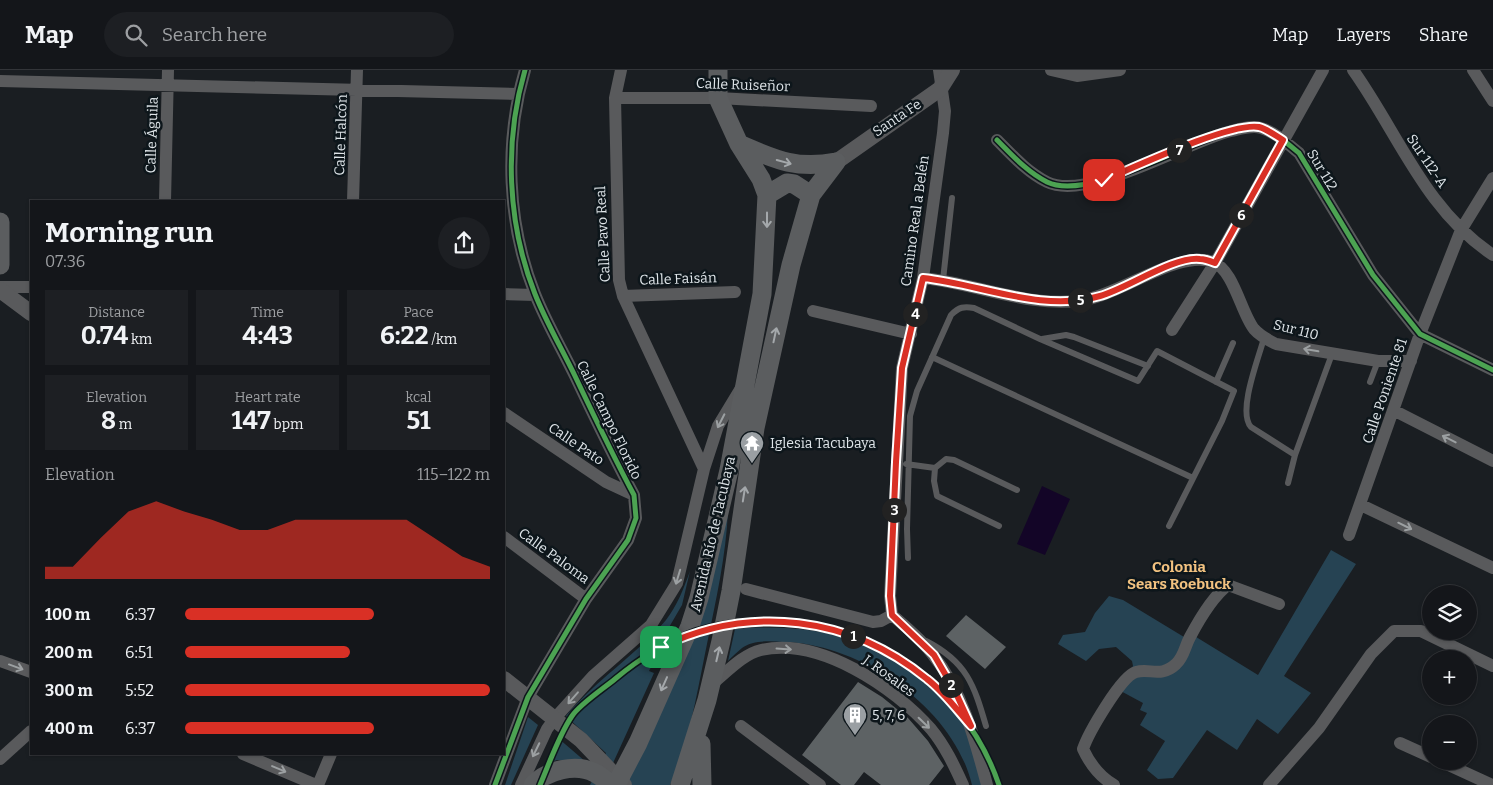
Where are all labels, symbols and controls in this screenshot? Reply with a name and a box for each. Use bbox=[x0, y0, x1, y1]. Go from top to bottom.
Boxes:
search box bbox=[104, 12, 454, 57]
text: Map bbox=[25, 21, 74, 49]
icon: search bbox=[122, 21, 150, 49]
text: Search here bbox=[162, 23, 267, 46]
text: Map bbox=[1272, 24, 1308, 46]
text: Layers bbox=[1336, 24, 1391, 46]
text: Share bbox=[1419, 24, 1468, 46]
street label: Calle Ruiseñor bbox=[696, 75, 790, 95]
street label: Calle Halcón bbox=[331, 94, 351, 176]
street label: Calle Águila bbox=[141, 96, 162, 174]
street label: Santa Fe bbox=[870, 96, 924, 140]
street label: Sur 112-A bbox=[1403, 131, 1451, 191]
pin: 7 bbox=[1166, 138, 1192, 162]
text: 7 bbox=[1176, 142, 1183, 159]
street label: Sur 112 bbox=[1303, 146, 1341, 194]
street label: Camino Real a Belén bbox=[897, 154, 933, 288]
one-way arrow bbox=[776, 158, 792, 167]
pin bbox=[1083, 159, 1125, 201]
icon: check bbox=[1090, 166, 1118, 194]
street label: Calle Pavo Real bbox=[592, 185, 614, 283]
pin: 6 bbox=[1228, 202, 1254, 228]
text: 6 bbox=[1237, 207, 1246, 224]
one-way arrow bbox=[762, 212, 772, 228]
text: Morning run bbox=[45, 216, 213, 249]
button: share bbox=[438, 217, 490, 269]
text: 07:36 bbox=[45, 252, 85, 271]
street label: Calle Faisán bbox=[639, 269, 717, 289]
pin: 5 bbox=[1068, 288, 1092, 312]
text: 5 bbox=[1077, 292, 1084, 309]
pin: 4 bbox=[902, 302, 928, 326]
text: Distance bbox=[88, 304, 145, 321]
text: Time bbox=[251, 304, 284, 321]
text: Pace bbox=[403, 304, 434, 321]
text: 4 bbox=[911, 306, 920, 323]
street label: Sur 110 bbox=[1272, 316, 1320, 344]
text: 0.74 bbox=[81, 321, 128, 351]
text: 4:43 bbox=[242, 321, 293, 351]
text: 6:22 bbox=[380, 321, 429, 351]
one-way arrow bbox=[771, 327, 781, 343]
text: km bbox=[128, 331, 152, 348]
text: /km bbox=[429, 331, 457, 348]
street label: Calle Poniente 81 bbox=[1359, 336, 1411, 446]
one-way arrow bbox=[1303, 345, 1319, 354]
street label: Calle Campo Florido bbox=[573, 358, 645, 482]
text: Elevation bbox=[86, 389, 147, 406]
text: Heart rate bbox=[234, 389, 301, 406]
text: kcal bbox=[405, 389, 432, 406]
text: 8 bbox=[101, 406, 116, 436]
text: 147 bbox=[232, 406, 271, 436]
text: 51 bbox=[406, 406, 431, 436]
one-way arrow bbox=[716, 413, 725, 428]
text: m bbox=[116, 416, 132, 433]
text: bpm bbox=[271, 416, 303, 433]
street label: Calle Pato bbox=[545, 419, 607, 469]
temple icon: Iglesia Tacubaya bbox=[739, 430, 765, 464]
one-way arrow bbox=[1442, 434, 1457, 444]
place label: Iglesia Tacubaya bbox=[770, 435, 876, 452]
street label: Avenida Río de Tacubaya bbox=[687, 454, 739, 613]
text: Elevation bbox=[45, 465, 115, 484]
text: 115–122 m bbox=[417, 465, 490, 484]
one-way arrow bbox=[740, 486, 750, 502]
pin: 3 bbox=[882, 498, 906, 522]
text: 3 bbox=[890, 502, 899, 519]
one-way arrow bbox=[1397, 522, 1412, 531]
street label: Calle Paloma bbox=[515, 525, 593, 588]
district label: Colonia Sears Roebuck bbox=[1127, 558, 1231, 593]
one-way arrow bbox=[673, 569, 683, 585]
map controls bbox=[1422, 585, 1477, 770]
button: layers bbox=[1422, 585, 1477, 640]
text: 100 m bbox=[45, 605, 90, 624]
text: 6:37 bbox=[125, 605, 155, 624]
pin: 1 bbox=[840, 624, 866, 648]
pin bbox=[640, 626, 682, 668]
text: 1 bbox=[850, 628, 857, 645]
icon: arrive bbox=[647, 633, 675, 661]
text: 200 m bbox=[45, 643, 92, 662]
text: 6:51 bbox=[125, 643, 153, 662]
one-way arrow bbox=[775, 645, 791, 654]
one-way arrow bbox=[714, 647, 723, 663]
button: + bbox=[1422, 650, 1477, 705]
street label: J. Rosales bbox=[859, 651, 918, 701]
one-way arrow bbox=[7, 663, 23, 672]
pin: 2 bbox=[938, 672, 964, 698]
one-way arrow bbox=[659, 676, 669, 691]
text: 2 bbox=[948, 677, 955, 694]
text: 300 m bbox=[45, 681, 93, 700]
text: 5:52 bbox=[125, 681, 154, 700]
one-way arrow bbox=[568, 691, 579, 704]
building icon: 5, 7, 6 bbox=[842, 702, 868, 736]
place label: 5, 7, 6 bbox=[872, 707, 905, 724]
button: − bbox=[1422, 715, 1477, 770]
one-way arrow bbox=[918, 717, 930, 729]
text: 400 m bbox=[45, 719, 93, 738]
text: 6:37 bbox=[125, 719, 155, 738]
one-way arrow bbox=[531, 743, 541, 758]
one-way arrow bbox=[271, 765, 286, 775]

